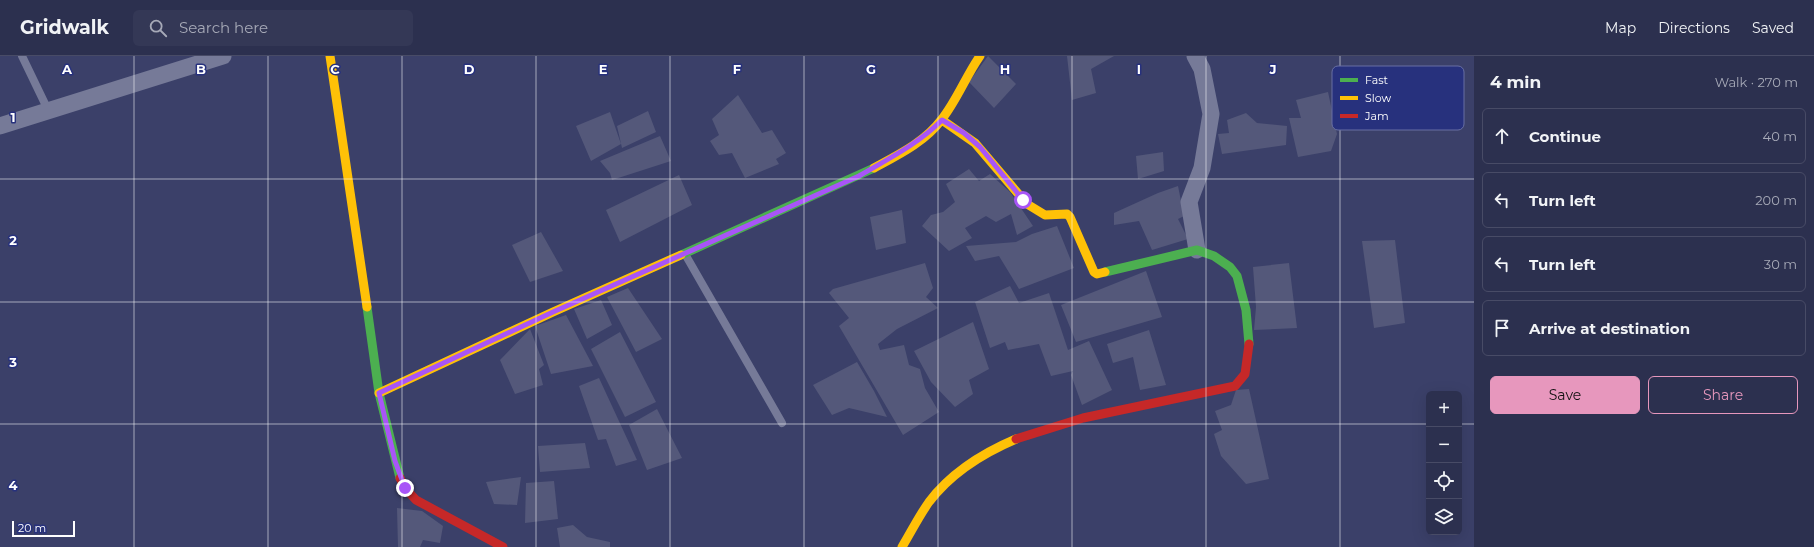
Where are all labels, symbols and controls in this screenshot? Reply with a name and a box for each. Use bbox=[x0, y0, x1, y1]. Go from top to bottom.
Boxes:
search box bbox=[133, 10, 413, 46]
text: Gridwalk bbox=[20, 16, 109, 39]
icon: search bbox=[147, 17, 169, 39]
text: Search here bbox=[179, 18, 268, 37]
text: Map bbox=[1605, 19, 1636, 37]
text: Directions bbox=[1658, 19, 1730, 37]
text: Saved bbox=[1752, 19, 1794, 37]
text: A bbox=[61, 61, 73, 77]
text: B bbox=[196, 61, 206, 77]
text: C bbox=[330, 61, 340, 77]
text: D bbox=[464, 61, 475, 77]
text: E bbox=[599, 61, 608, 77]
text: F bbox=[733, 61, 741, 77]
text: G bbox=[866, 61, 876, 77]
text: H bbox=[1000, 61, 1010, 77]
text: I bbox=[1137, 61, 1141, 77]
text: J bbox=[1268, 61, 1277, 77]
legend bbox=[1332, 66, 1464, 130]
text: 4 min bbox=[1490, 72, 1541, 92]
text: Fast bbox=[1365, 73, 1389, 87]
text: Walk · 270 m bbox=[1715, 74, 1798, 90]
text: Slow bbox=[1365, 91, 1391, 105]
text: 1 bbox=[10, 109, 16, 125]
text: Jam bbox=[1364, 109, 1389, 123]
icon: ahead bbox=[1491, 125, 1513, 147]
text: Continue bbox=[1529, 127, 1601, 146]
text: 40 m bbox=[1763, 128, 1797, 144]
icon: left bbox=[1491, 189, 1513, 211]
route start bbox=[1014, 191, 1032, 209]
text: Turn left bbox=[1529, 191, 1596, 210]
text: 200 m bbox=[1755, 192, 1797, 208]
text: 2 bbox=[9, 232, 17, 248]
icon: left bbox=[1491, 253, 1513, 275]
text: Turn left bbox=[1529, 255, 1596, 274]
text: 30 m bbox=[1764, 256, 1797, 272]
icon: arrive bbox=[1491, 317, 1513, 339]
text: Arrive at destination bbox=[1529, 319, 1690, 338]
text: 3 bbox=[8, 354, 17, 370]
button: Save bbox=[1490, 376, 1640, 414]
button: Share bbox=[1648, 376, 1798, 414]
map controls bbox=[1426, 391, 1462, 535]
button: + bbox=[1426, 391, 1462, 427]
button: − bbox=[1426, 427, 1462, 463]
button: locate bbox=[1426, 463, 1462, 499]
text: 4 bbox=[9, 477, 18, 493]
route end bbox=[396, 479, 414, 497]
button: layers bbox=[1426, 499, 1462, 535]
scale bar bbox=[12, 519, 75, 538]
text: 20 m bbox=[18, 521, 46, 535]

